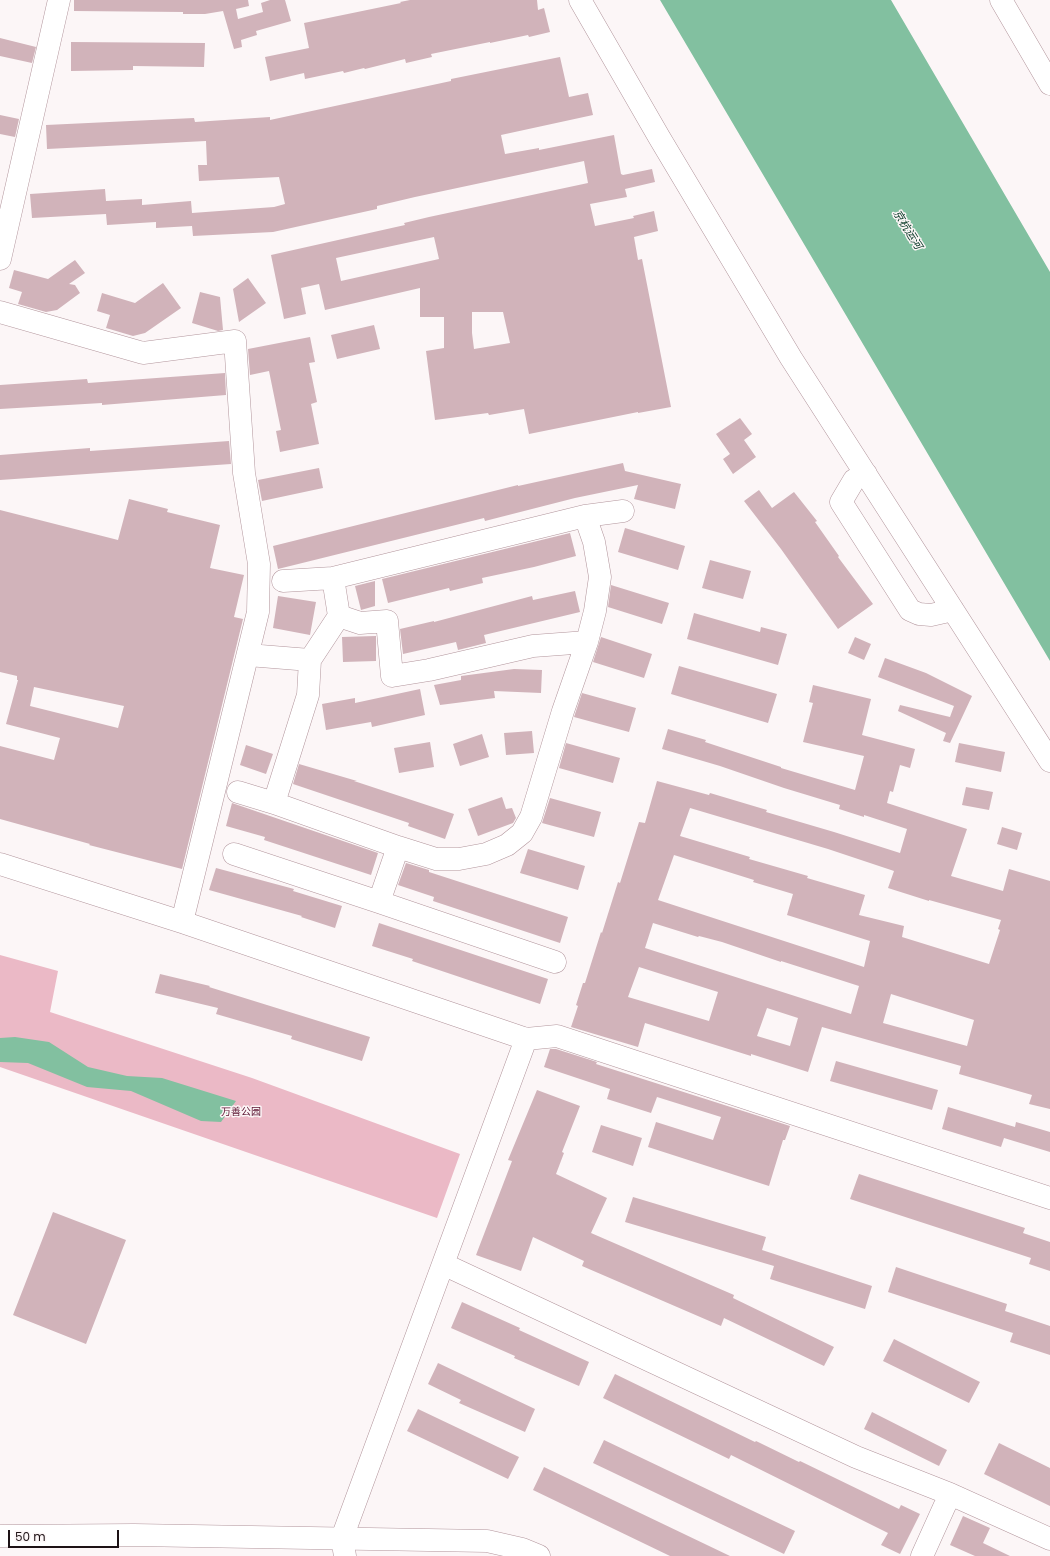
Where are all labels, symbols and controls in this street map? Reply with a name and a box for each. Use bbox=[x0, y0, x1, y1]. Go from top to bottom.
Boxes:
water label: 京杭运河 bbox=[890, 208, 924, 252]
park label: 万善公园 bbox=[221, 1106, 261, 1118]
scale bar bbox=[10, 1522, 121, 1548]
text: 50 m bbox=[15, 1528, 46, 1545]

